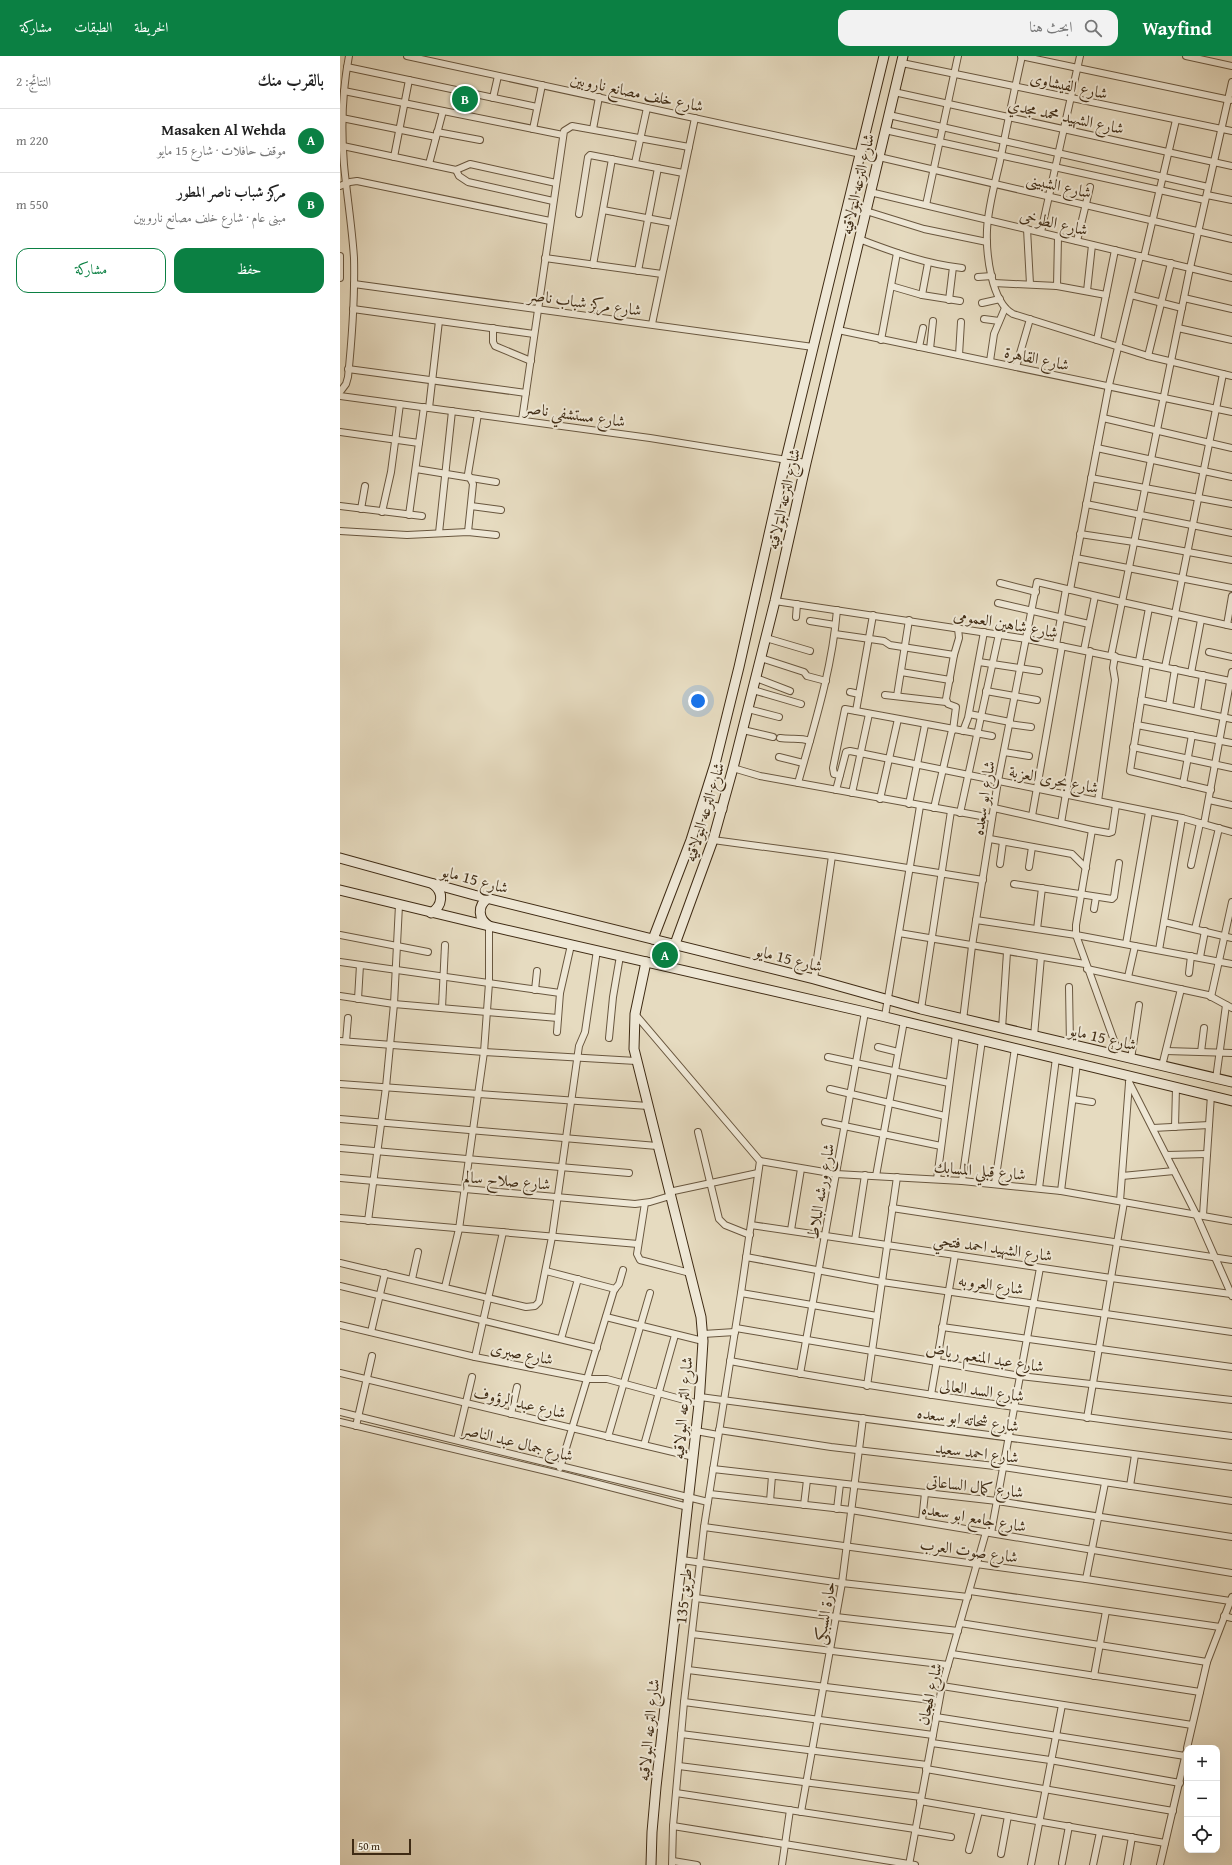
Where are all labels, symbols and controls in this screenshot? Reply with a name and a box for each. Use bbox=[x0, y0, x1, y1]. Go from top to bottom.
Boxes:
search box bbox=[838, 10, 1118, 46]
text: Wayfind bbox=[1142, 14, 1212, 42]
text: ابحث هنا bbox=[1029, 16, 1072, 37]
text: مشاركة bbox=[20, 17, 52, 37]
text: الطبقات bbox=[74, 17, 112, 37]
text: الخريطة bbox=[134, 17, 168, 37]
icon: search bbox=[1082, 17, 1104, 39]
street label: شارع الفيشاوى bbox=[1027, 65, 1110, 107]
street label: شارع خلف مصانع ناروبين bbox=[567, 66, 706, 122]
text: بالقرب منك bbox=[257, 67, 324, 92]
text: النتائج: 2 bbox=[16, 72, 51, 91]
pin: B bbox=[452, 84, 478, 114]
street label: شارع الشهيد محمد مجدي bbox=[1005, 92, 1126, 142]
text: Masaken Al Wehda bbox=[161, 119, 286, 140]
text: 220 m bbox=[16, 131, 48, 150]
text: A bbox=[307, 131, 315, 150]
street label: شارع الترعه البولاقيه bbox=[834, 131, 882, 237]
text: موقف حافلات · شارع 15 مايو bbox=[157, 141, 286, 160]
street label: شارع الشبينى bbox=[1024, 166, 1094, 206]
text: مركز شباب ناصر المطور bbox=[177, 181, 286, 202]
text: 550 m bbox=[16, 195, 48, 214]
text: B bbox=[307, 195, 315, 214]
street label: شارع الطوخى bbox=[1017, 203, 1091, 243]
text: مبنى عام · شارع خلف مصانع ناروبين bbox=[133, 208, 286, 227]
button: مشاركة bbox=[16, 248, 166, 293]
button: حفظ bbox=[174, 248, 324, 293]
street label: شارع مركز شباب ناصر bbox=[525, 282, 643, 324]
street label: شارع القاهرة bbox=[1002, 339, 1072, 379]
street label: شارع مستشفي ناصر bbox=[520, 395, 627, 437]
street label: شارع الترعه البولاقيه bbox=[760, 446, 808, 552]
street label: شارع شاهين العمومى bbox=[951, 602, 1060, 646]
your location bbox=[688, 691, 708, 711]
street label: شارع الترعه البولاقيه bbox=[677, 759, 732, 865]
street label: شارع ابو سعده bbox=[965, 759, 1003, 837]
street label: شارع بحرى العزبة bbox=[1007, 759, 1101, 801]
street label: شارع 15 مايو bbox=[436, 858, 511, 901]
street label: شارع 15 مايو bbox=[750, 938, 825, 980]
pin: A bbox=[652, 940, 678, 970]
street label: شارع 15 مايو bbox=[1064, 1017, 1139, 1058]
street label: شارع ورشه البلاط bbox=[800, 1141, 842, 1241]
street label: شارع قبلي المسابك bbox=[933, 1154, 1027, 1190]
street label: شارع صلاح سالم bbox=[462, 1164, 552, 1199]
street label: شارع الشهيد احمد فتحي bbox=[931, 1227, 1054, 1271]
street label: شارع العروبه bbox=[956, 1268, 1025, 1302]
street label: شارع صبرى bbox=[488, 1335, 555, 1373]
street label: شارع عبد المنعم رياض bbox=[924, 1336, 1046, 1382]
street label: شارع الترعه البولاقيه bbox=[666, 1356, 700, 1460]
street label: شارع السد العالى bbox=[938, 1372, 1026, 1410]
street label: شارع عبد الرؤوف bbox=[471, 1380, 569, 1426]
street label: شارع شحاته ابو سعده bbox=[915, 1400, 1021, 1440]
street label: شارع جمال عبد الناصر bbox=[458, 1416, 576, 1469]
street label: شارع احمد سعيد bbox=[934, 1435, 1020, 1471]
street label: شارع كمال الساعاتى bbox=[925, 1468, 1025, 1506]
street label: شارع جامع ابو سعده bbox=[919, 1496, 1028, 1542]
street label: شارع صوت العرب bbox=[918, 1531, 1020, 1571]
street label: طريق 135 bbox=[668, 1567, 698, 1625]
street label: حارة السبكى bbox=[807, 1580, 841, 1646]
street label: شارع الهجان bbox=[910, 1660, 950, 1728]
street label: شارع الترعه البولاقيه bbox=[631, 1678, 667, 1783]
map controls bbox=[1184, 1745, 1220, 1853]
button: + bbox=[1184, 1745, 1220, 1781]
button: − bbox=[1184, 1781, 1220, 1817]
button: locate bbox=[1184, 1817, 1220, 1853]
scale bar bbox=[352, 1837, 411, 1856]
text: 50 m bbox=[358, 1838, 380, 1854]

